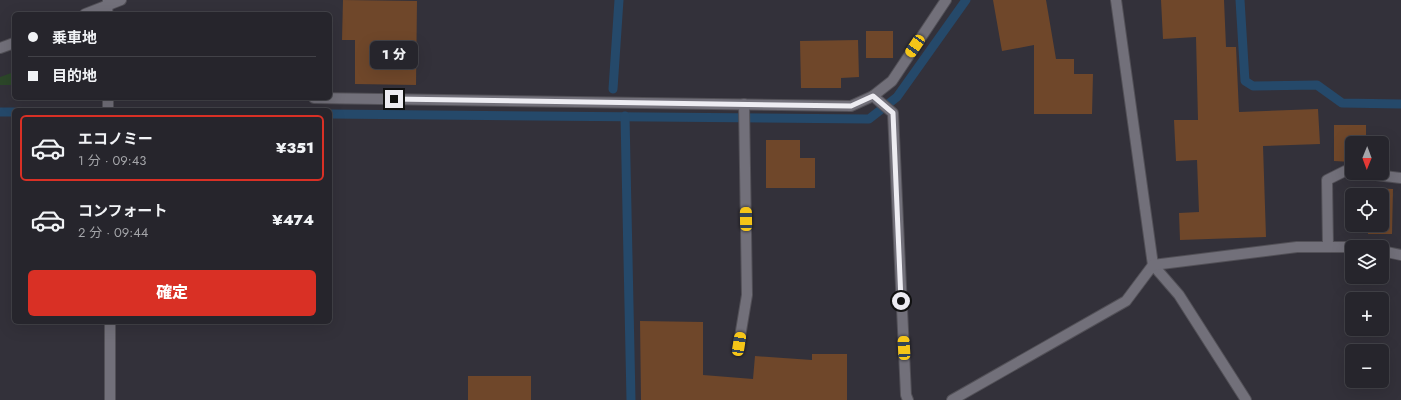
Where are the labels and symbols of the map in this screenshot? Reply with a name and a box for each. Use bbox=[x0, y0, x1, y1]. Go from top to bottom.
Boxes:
car bbox=[903, 33, 927, 59]
callout: 1 分 bbox=[370, 41, 418, 69]
route end bbox=[385, 90, 403, 108]
north arrow bbox=[1345, 136, 1389, 180]
car bbox=[740, 207, 752, 231]
route start bbox=[892, 292, 910, 310]
car bbox=[731, 331, 747, 357]
car bbox=[897, 336, 911, 360]

